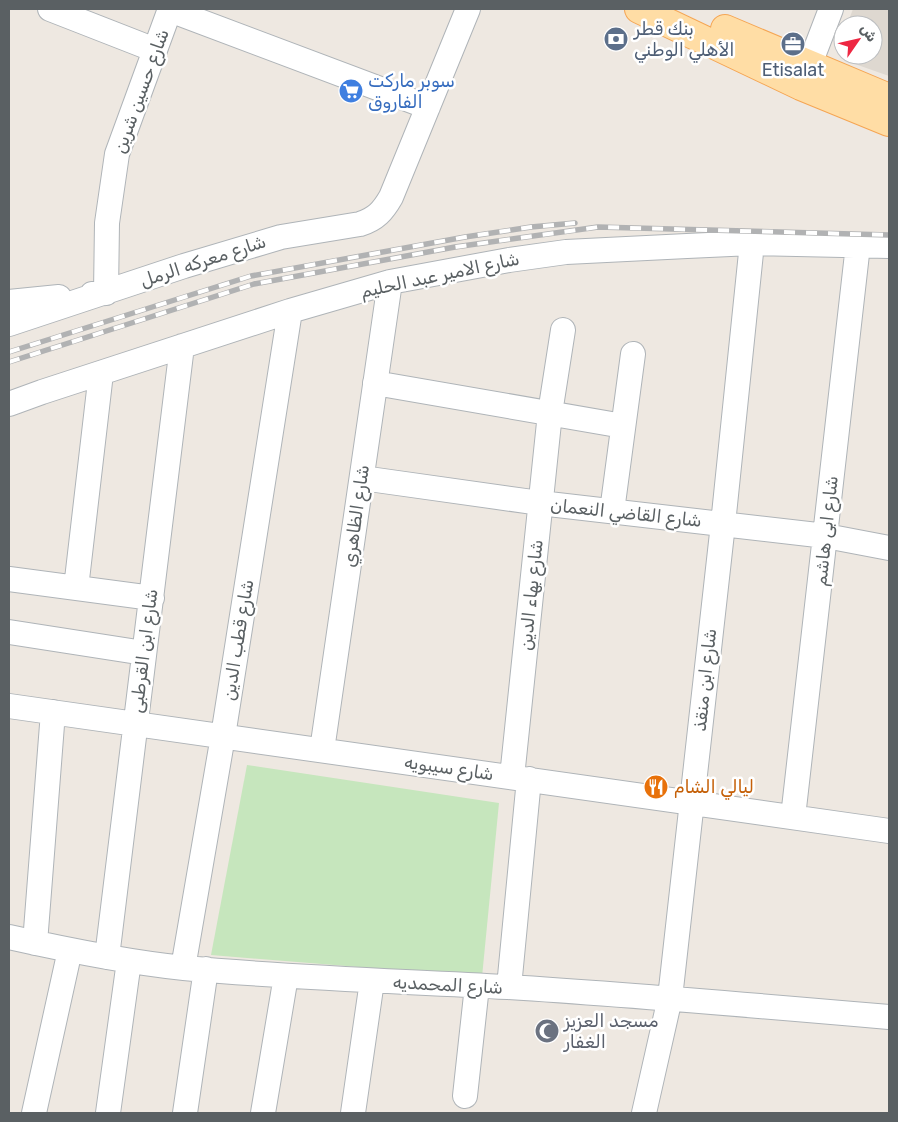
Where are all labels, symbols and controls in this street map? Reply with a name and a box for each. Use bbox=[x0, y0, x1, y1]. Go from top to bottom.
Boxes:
north arrow bbox=[833, 15, 883, 65]
place label: بنك قطر الأهلي الوطني bbox=[633, 18, 735, 63]
text: ش bbox=[856, 21, 881, 45]
street label: شارع حسين شرين bbox=[108, 26, 175, 156]
bank icon: بنك قطر الأهلي الوطني bbox=[603, 26, 629, 52]
office icon: Etisalat bbox=[780, 31, 806, 57]
place label: Etisalat bbox=[762, 59, 824, 81]
place label: سوبر ماركت الفاروق bbox=[368, 70, 455, 113]
supermarket icon: سوبر ماركت الفاروق bbox=[338, 78, 364, 104]
street label: شارع معركه الرمل bbox=[137, 230, 269, 293]
street label: شارع الامير عبد الحليم bbox=[359, 247, 522, 304]
street label: شارع الظاهري bbox=[338, 463, 375, 569]
street label: شارع ابى هاشم bbox=[809, 475, 844, 587]
street label: شارع القاضي النعمان bbox=[549, 494, 703, 534]
street label: شارع بهاء الدين bbox=[514, 538, 549, 652]
street label: شارع قطب الدين bbox=[218, 578, 259, 702]
street label: شارع ابن القرطبى bbox=[125, 588, 164, 715]
street label: شارع ابن منقذ bbox=[689, 627, 722, 733]
street label: شارع سيبويه bbox=[403, 751, 495, 786]
restaurant icon: ليالي الشام bbox=[643, 774, 669, 800]
place label: ليالي الشام bbox=[674, 776, 754, 800]
street label: شارع المحمديه bbox=[392, 971, 504, 1000]
place label: مسجد العزيز الغفار bbox=[563, 1010, 659, 1053]
mosque icon: مسجد العزيز الغفار bbox=[534, 1018, 560, 1044]

